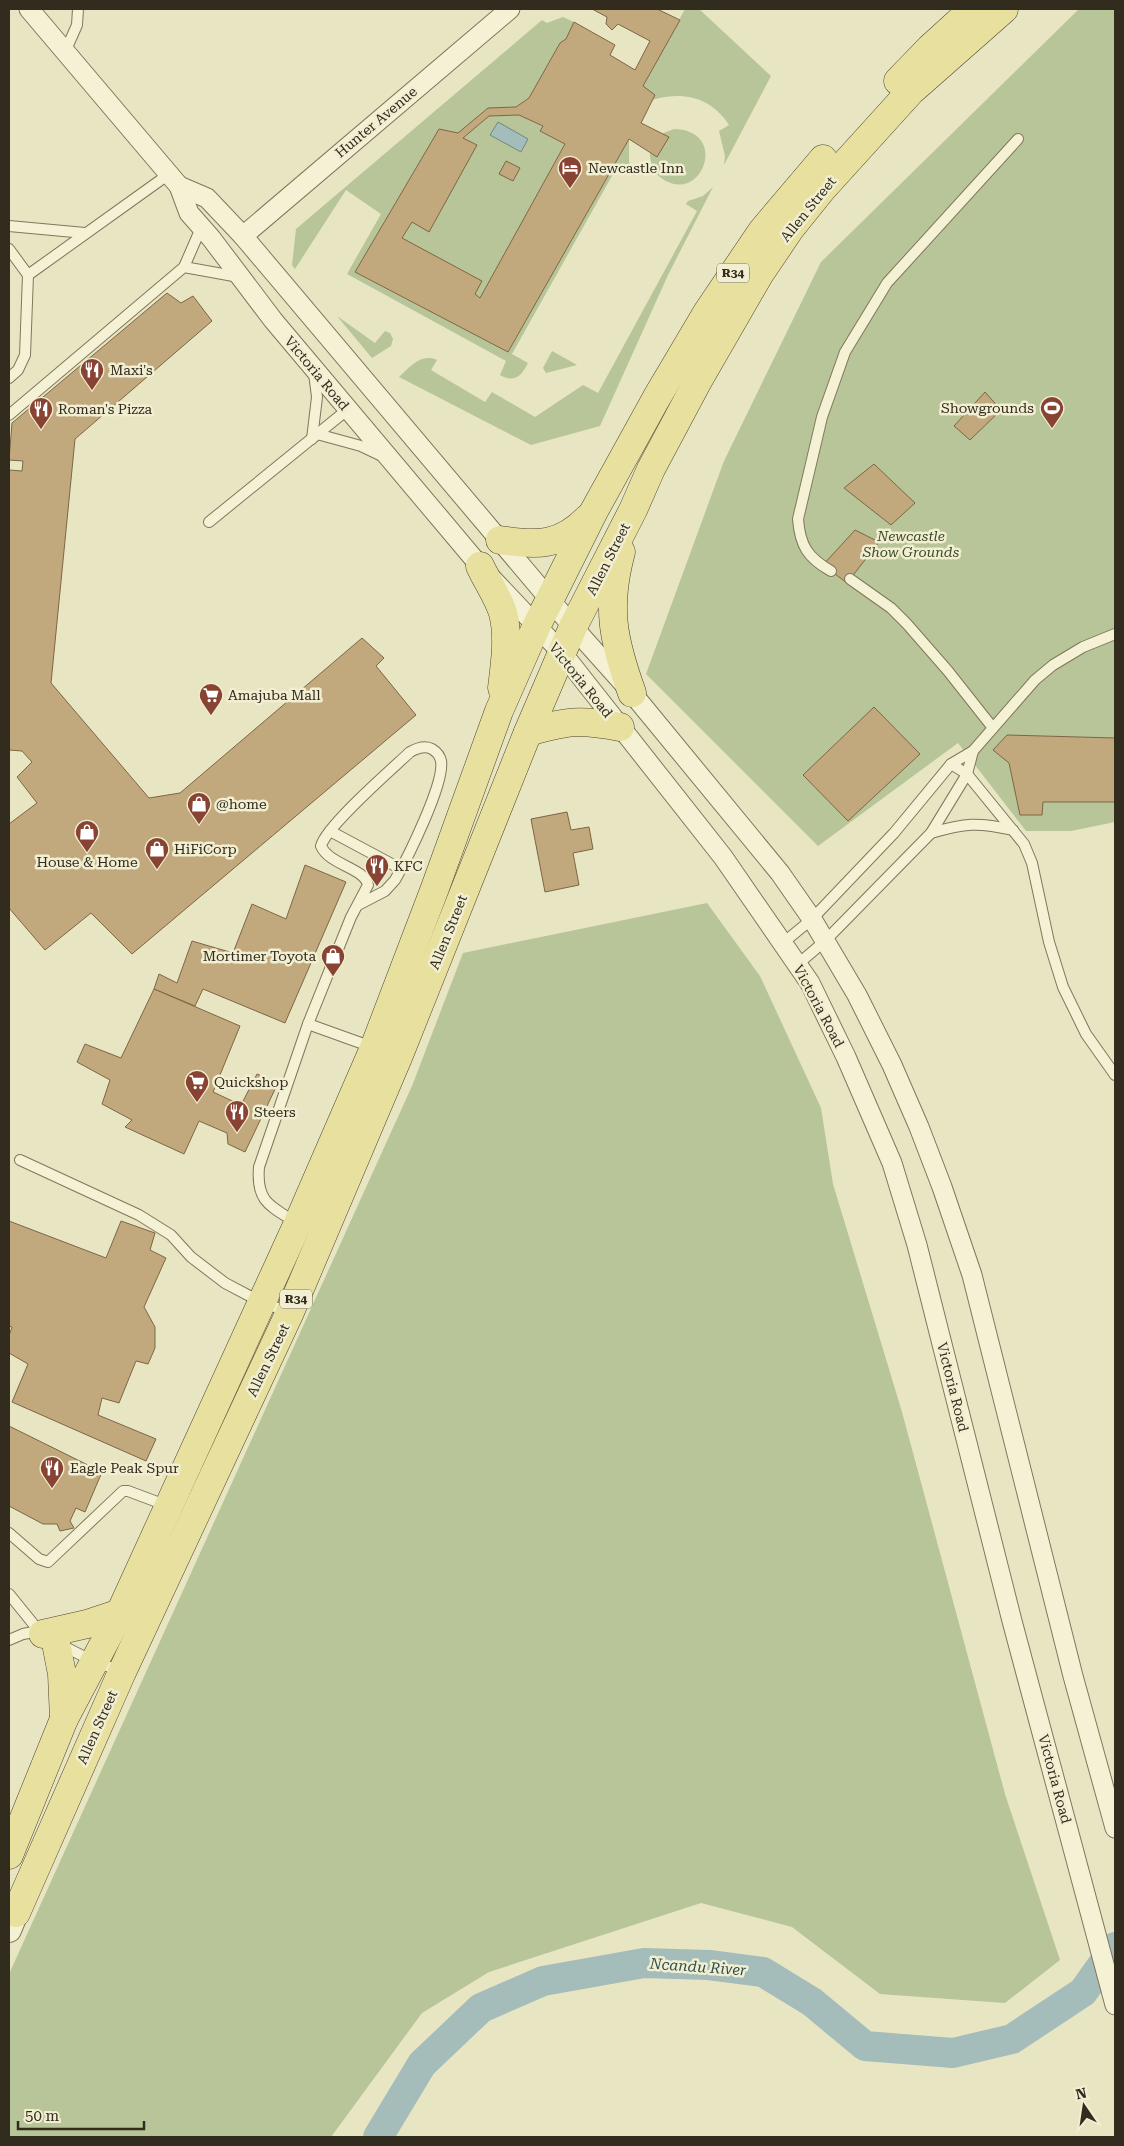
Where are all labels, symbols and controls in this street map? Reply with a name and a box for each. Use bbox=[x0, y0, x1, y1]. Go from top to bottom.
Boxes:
street label: Hunter Avenue bbox=[332, 83, 420, 161]
hotel icon: Newcastle Inn bbox=[557, 155, 583, 189]
place label: Newcastle Inn bbox=[588, 160, 684, 176]
street label: Allen Street bbox=[777, 173, 839, 245]
road number: R34 bbox=[717, 264, 749, 282]
street label: Victoria Road bbox=[281, 333, 353, 413]
restaurant icon: Maxi's bbox=[79, 357, 105, 391]
place label: Maxi's bbox=[110, 362, 153, 378]
sports icon: Showgrounds bbox=[1039, 395, 1065, 429]
restaurant icon: Roman's Pizza bbox=[28, 396, 54, 430]
place label: Showgrounds bbox=[941, 400, 1034, 416]
place label: Roman's Pizza bbox=[58, 401, 153, 417]
street label: Allen Street bbox=[583, 520, 633, 598]
park label: Newcastle Show Grounds bbox=[862, 528, 960, 560]
street label: Victoria Road bbox=[546, 639, 616, 721]
supermarket icon: Amajuba Mall bbox=[198, 682, 224, 716]
place label: Amajuba Mall bbox=[228, 687, 321, 703]
shop icon: @home bbox=[186, 791, 212, 825]
place label: @home bbox=[216, 796, 267, 812]
shop icon: House & Home bbox=[74, 819, 100, 853]
shop icon: HiFiCorp bbox=[144, 836, 170, 870]
place label: HiFiCorp bbox=[174, 841, 237, 857]
restaurant icon: KFC bbox=[364, 853, 390, 887]
place label: House & Home bbox=[36, 854, 138, 870]
place label: KFC bbox=[394, 858, 423, 874]
street label: Allen Street bbox=[426, 892, 470, 972]
shop icon: Mortimer Toyota bbox=[320, 943, 346, 977]
place label: Mortimer Toyota bbox=[203, 948, 316, 964]
street label: Victoria Road bbox=[790, 962, 848, 1050]
supermarket icon: Quickshop bbox=[184, 1069, 210, 1103]
place label: Quickshop bbox=[214, 1074, 288, 1090]
restaurant icon: Steers bbox=[224, 1099, 250, 1133]
place label: Steers bbox=[254, 1104, 296, 1120]
road number: R34 bbox=[280, 1290, 312, 1308]
street label: Allen Street bbox=[243, 1321, 293, 1399]
street label: Victoria Road bbox=[934, 1341, 972, 1433]
restaurant icon: Eagle Peak Spur bbox=[39, 1455, 65, 1489]
place label: Eagle Peak Spur bbox=[70, 1460, 179, 1476]
street label: Allen Street bbox=[74, 1688, 120, 1766]
street label: Victoria Road bbox=[1035, 1733, 1075, 1825]
water label: Ncandu River bbox=[648, 1955, 748, 1979]
north arrow bbox=[1059, 2081, 1109, 2131]
text: N bbox=[1074, 2084, 1088, 2102]
scale bar bbox=[18, 2098, 144, 2130]
text: 50 m bbox=[25, 2107, 60, 2125]

